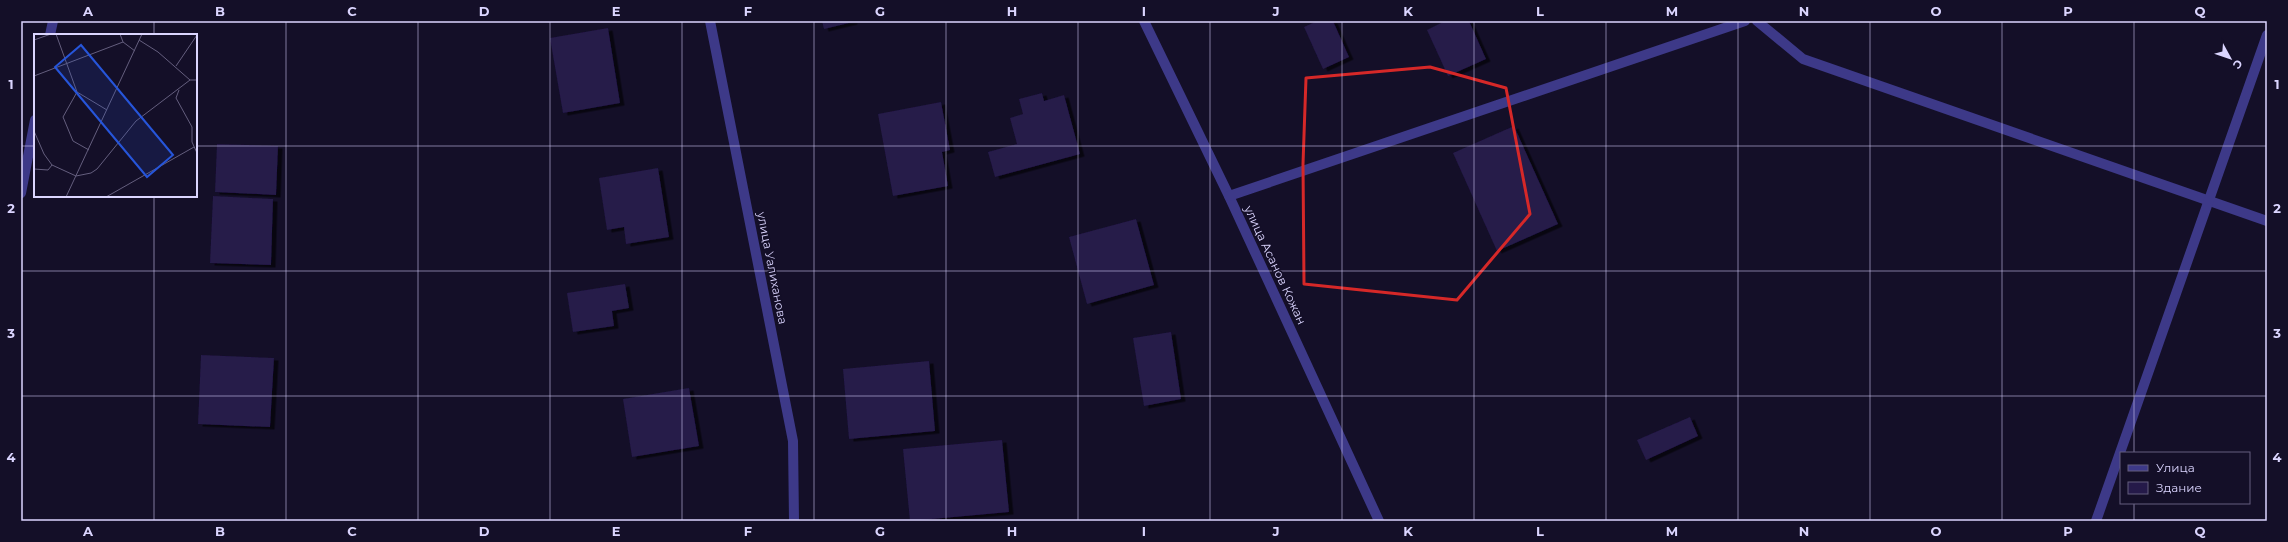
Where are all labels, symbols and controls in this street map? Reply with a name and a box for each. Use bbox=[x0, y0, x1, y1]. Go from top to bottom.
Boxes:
text: A bbox=[82, 3, 94, 19]
text: B bbox=[215, 3, 225, 19]
text: C bbox=[347, 3, 357, 19]
text: D bbox=[479, 3, 490, 19]
text: E bbox=[612, 3, 621, 19]
text: F bbox=[744, 3, 752, 19]
text: G bbox=[875, 3, 885, 19]
text: H bbox=[1007, 3, 1017, 19]
text: I bbox=[1142, 3, 1146, 19]
text: J bbox=[1271, 3, 1280, 19]
text: K bbox=[1403, 3, 1413, 19]
text: L bbox=[1536, 3, 1544, 19]
text: M bbox=[1666, 3, 1678, 19]
text: N bbox=[1799, 3, 1809, 19]
text: O bbox=[1931, 3, 1942, 19]
text: P bbox=[2063, 3, 2073, 19]
text: Q bbox=[2195, 3, 2206, 19]
inset map bbox=[34, 34, 197, 197]
north arrow bbox=[2210, 38, 2250, 78]
text: С bbox=[2230, 57, 2246, 72]
text: 1 bbox=[8, 76, 14, 92]
text: 1 bbox=[2274, 76, 2280, 92]
text: 2 bbox=[7, 200, 15, 216]
text: 2 bbox=[2273, 200, 2281, 216]
street label: улица Асанов Кожан bbox=[1241, 202, 1310, 327]
street label: улица Уалиханова bbox=[754, 209, 791, 325]
text: 3 bbox=[6, 325, 15, 341]
text: 3 bbox=[2272, 325, 2281, 341]
text: 4 bbox=[7, 449, 16, 465]
text: 4 bbox=[2273, 449, 2282, 465]
legend bbox=[2120, 452, 2250, 504]
text: Улица bbox=[2156, 460, 2195, 475]
text: Здание bbox=[2156, 480, 2202, 495]
text: A bbox=[82, 523, 94, 539]
text: B bbox=[215, 523, 225, 539]
text: C bbox=[347, 523, 357, 539]
text: D bbox=[479, 523, 490, 539]
text: E bbox=[612, 523, 621, 539]
text: F bbox=[744, 523, 752, 539]
text: G bbox=[875, 523, 885, 539]
text: H bbox=[1007, 523, 1017, 539]
text: I bbox=[1142, 523, 1146, 539]
text: J bbox=[1271, 523, 1280, 539]
text: K bbox=[1403, 523, 1413, 539]
text: L bbox=[1536, 523, 1544, 539]
text: M bbox=[1666, 523, 1678, 539]
text: N bbox=[1799, 523, 1809, 539]
text: O bbox=[1931, 523, 1942, 539]
text: P bbox=[2063, 523, 2073, 539]
text: Q bbox=[2195, 523, 2206, 539]

